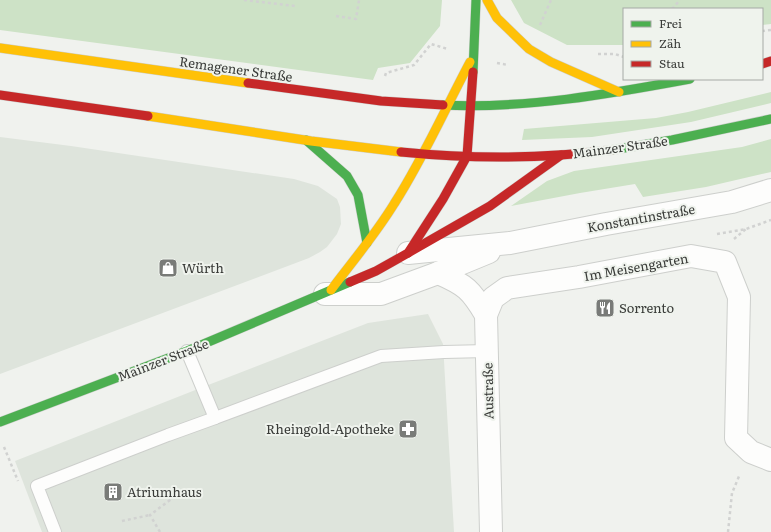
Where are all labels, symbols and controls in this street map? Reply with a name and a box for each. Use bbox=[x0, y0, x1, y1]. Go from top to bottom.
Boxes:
legend bbox=[623, 8, 763, 80]
text: Frei bbox=[659, 14, 682, 32]
text: Zäh bbox=[659, 34, 681, 52]
street label: Remagener Straße bbox=[178, 51, 294, 86]
text: Stau bbox=[659, 54, 685, 72]
street label: Mainzer Straße bbox=[571, 130, 669, 163]
street label: Konstantinstraße bbox=[586, 199, 696, 236]
street label: Im Meisengarten bbox=[582, 248, 690, 285]
shop icon: Würth bbox=[157, 257, 179, 279]
place label: Würth bbox=[182, 258, 224, 277]
restaurant icon: Sorrento bbox=[594, 297, 616, 319]
place label: Sorrento bbox=[619, 298, 674, 317]
street label: Mainzer Straße bbox=[115, 333, 211, 386]
street label: Austraße bbox=[478, 362, 497, 420]
pharmacy icon: Rheingold-Apotheke bbox=[397, 418, 419, 440]
place label: Rheingold-Apotheke bbox=[266, 419, 394, 438]
building icon: Atriumhaus bbox=[102, 481, 124, 503]
place label: Atriumhaus bbox=[127, 482, 202, 501]

